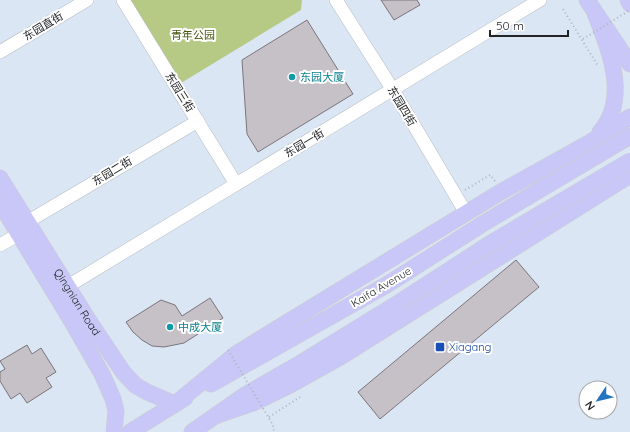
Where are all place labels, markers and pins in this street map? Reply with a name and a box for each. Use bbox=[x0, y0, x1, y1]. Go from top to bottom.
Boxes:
place label: 东园大厦 bbox=[300, 70, 344, 84]
marker: 东园大厦 bbox=[287, 72, 297, 82]
place label: 中成大厦 bbox=[178, 320, 222, 334]
marker: 中成大厦 bbox=[165, 322, 175, 332]
place label: Xiagang bbox=[449, 340, 491, 354]
marker: Xiagang bbox=[434, 341, 446, 353]

